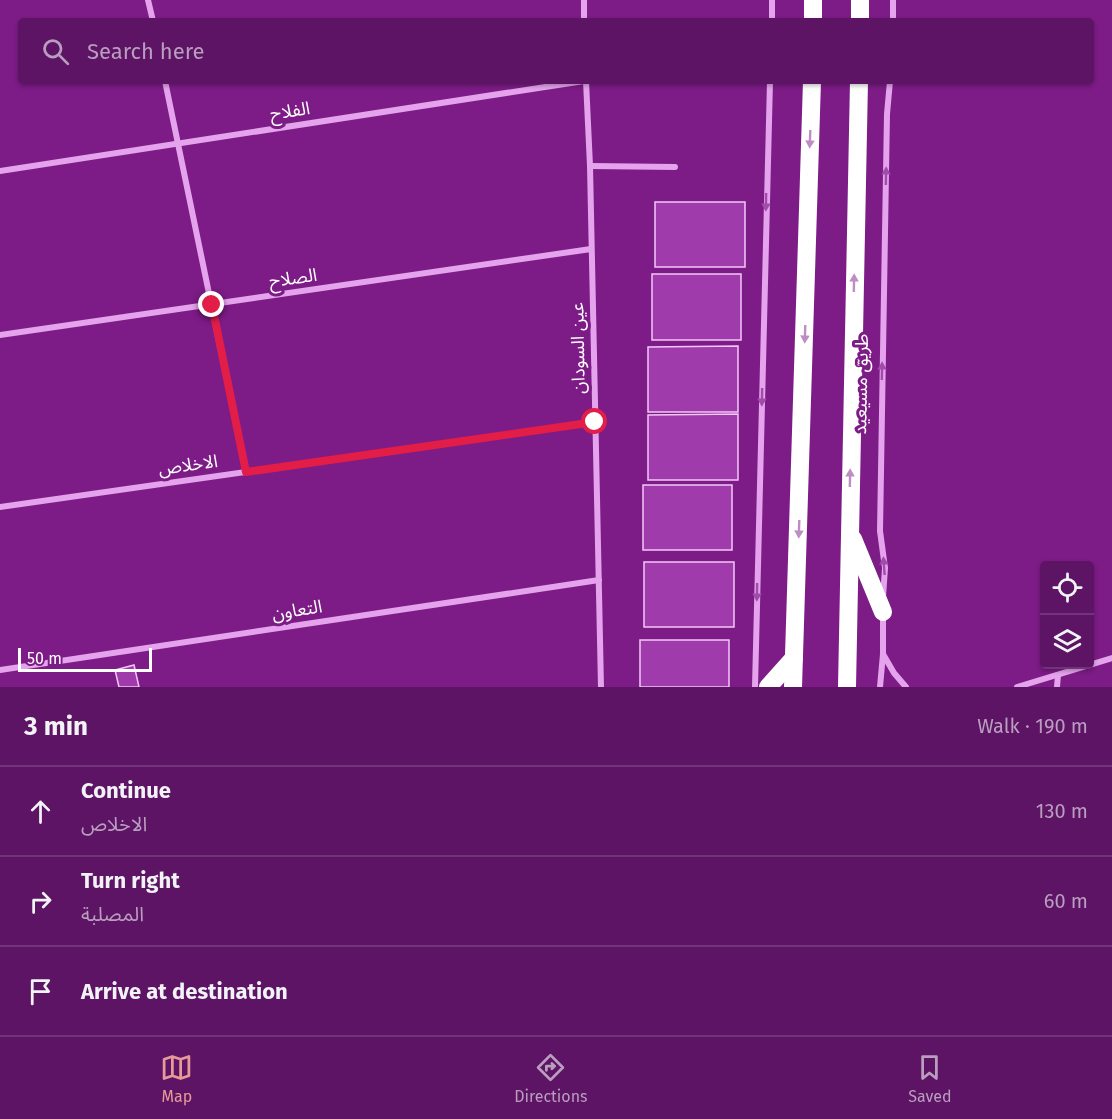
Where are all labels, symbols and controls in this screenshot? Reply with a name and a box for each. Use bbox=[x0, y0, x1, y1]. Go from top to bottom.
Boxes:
search box bbox=[18, 18, 1094, 84]
icon: search bbox=[39, 35, 72, 68]
text: Search here bbox=[87, 38, 205, 65]
street label: الفلاح bbox=[268, 97, 312, 127]
one-way arrow bbox=[806, 130, 815, 149]
one-way arrow bbox=[881, 167, 890, 186]
one-way arrow bbox=[762, 193, 771, 212]
street label: الصلاح bbox=[268, 264, 319, 294]
one-way arrow bbox=[850, 273, 859, 292]
route end bbox=[198, 291, 224, 317]
street label: عين السودان bbox=[566, 302, 590, 394]
one-way arrow bbox=[801, 325, 810, 344]
street label: طريق مسيعيد bbox=[849, 334, 873, 434]
one-way arrow bbox=[877, 362, 887, 381]
one-way arrow bbox=[757, 388, 767, 407]
route start bbox=[581, 408, 607, 434]
street label: الاخلاص bbox=[157, 450, 219, 480]
one-way arrow bbox=[845, 468, 855, 487]
one-way arrow bbox=[794, 520, 803, 539]
one-way arrow bbox=[879, 556, 889, 575]
map controls bbox=[1040, 561, 1094, 669]
button: locate bbox=[1040, 561, 1094, 615]
one-way arrow bbox=[753, 583, 762, 602]
street label: التعاون bbox=[270, 595, 324, 625]
button: layers bbox=[1040, 615, 1094, 669]
scale bar bbox=[18, 645, 152, 672]
text: 50 m bbox=[27, 649, 62, 668]
text: 3 min bbox=[24, 711, 88, 742]
text: Walk · 190 m bbox=[977, 714, 1088, 738]
text: Continue bbox=[81, 777, 171, 804]
icon: ahead bbox=[24, 795, 57, 828]
text: 130 m bbox=[1036, 799, 1088, 823]
text: الاخلاص bbox=[81, 812, 147, 836]
text: Turn right bbox=[81, 867, 180, 894]
icon: right bbox=[24, 885, 57, 918]
text: 60 m bbox=[1044, 889, 1088, 913]
text: المصلبة bbox=[81, 902, 144, 926]
icon: arrive bbox=[24, 975, 57, 1008]
text: Arrive at destination bbox=[81, 978, 288, 1005]
tab: Map bbox=[160, 1051, 193, 1106]
tab: Directions bbox=[514, 1051, 588, 1106]
tab: Saved bbox=[908, 1051, 952, 1106]

